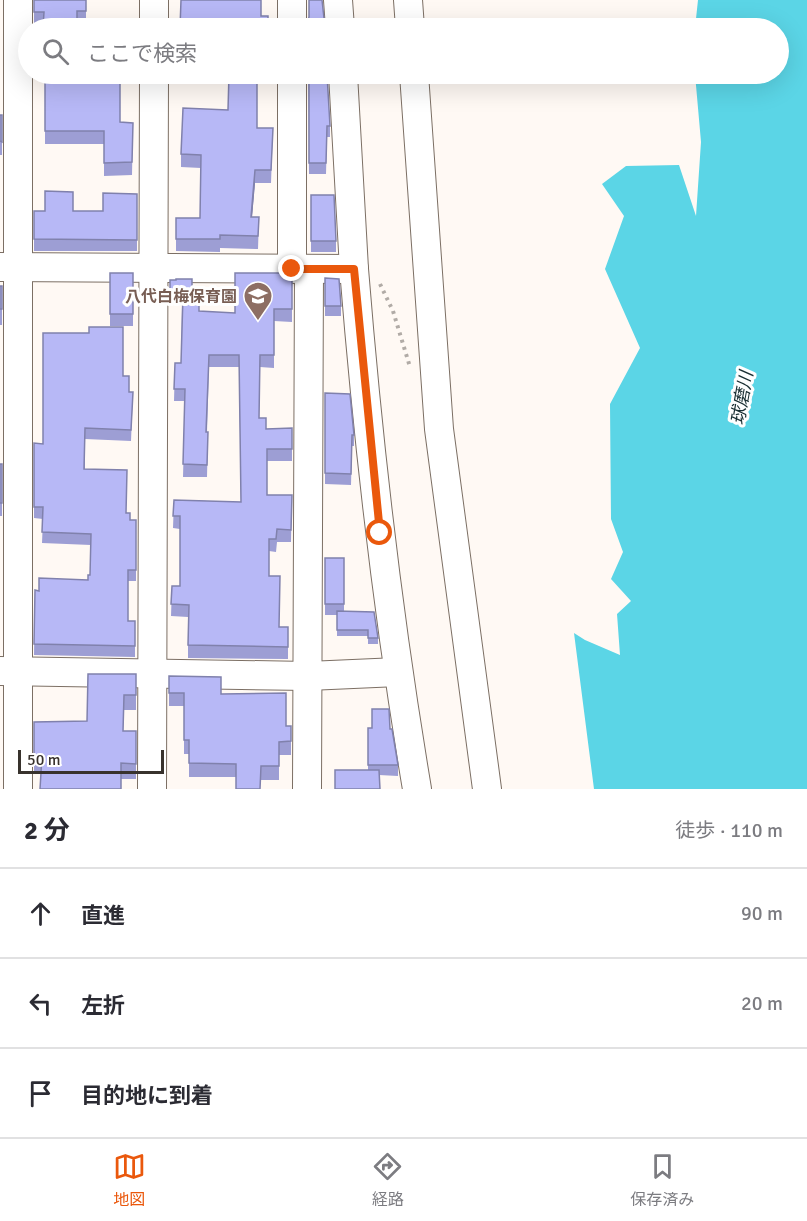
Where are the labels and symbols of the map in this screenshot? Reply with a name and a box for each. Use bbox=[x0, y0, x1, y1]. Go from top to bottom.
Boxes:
route end bbox=[278, 255, 304, 281]
school or university icon: 八代白梅保育園 bbox=[242, 280, 274, 322]
place label: 八代白梅保育園 bbox=[125, 287, 237, 307]
water label: 球磨川 bbox=[726, 368, 758, 426]
route start bbox=[366, 519, 392, 545]
scale bar bbox=[18, 747, 164, 774]

